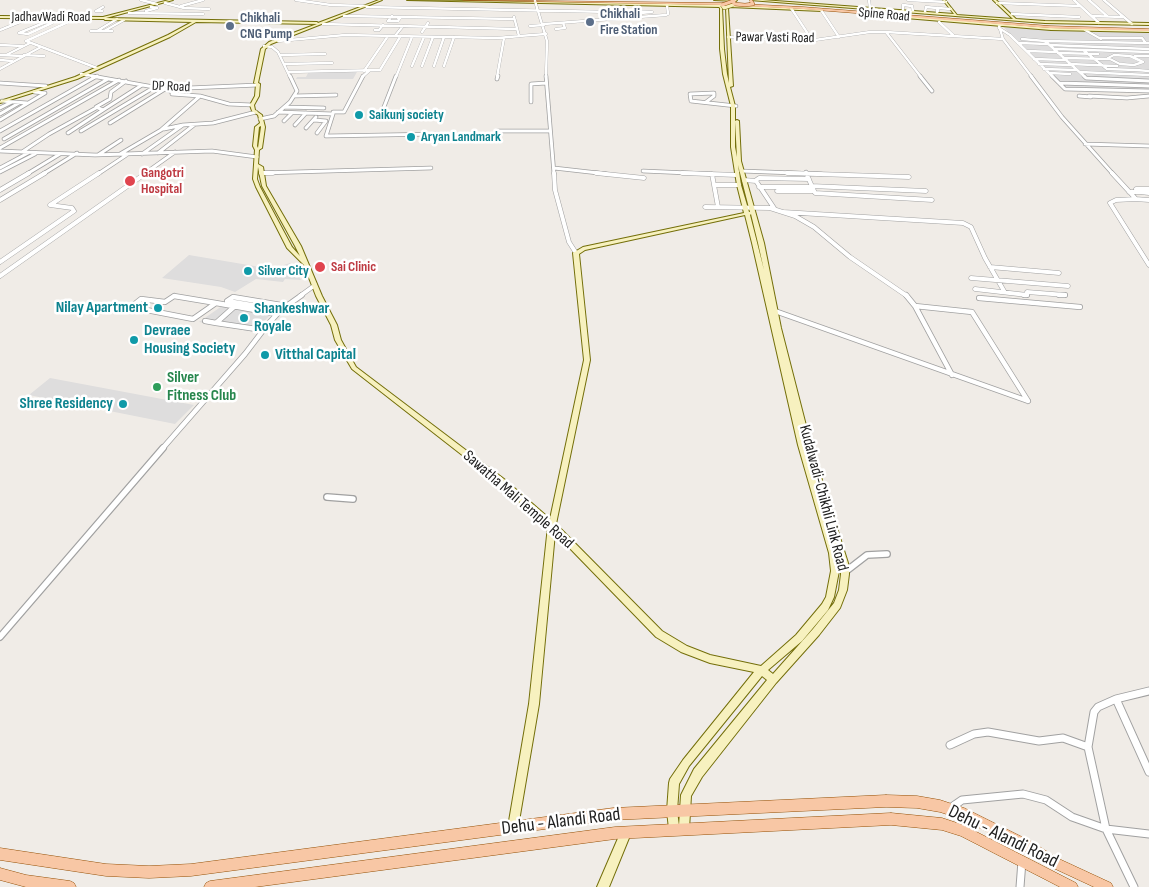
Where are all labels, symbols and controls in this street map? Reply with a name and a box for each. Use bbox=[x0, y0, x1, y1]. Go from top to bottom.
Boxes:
street label: Spine Road bbox=[858, 4, 910, 26]
place label: Chikhali Fire Station bbox=[600, 6, 657, 38]
street label: JadhavWadi Road bbox=[12, 9, 90, 25]
place label: Chikhali CNG Pump bbox=[240, 10, 292, 42]
marker: Chikhali Fire Station bbox=[584, 16, 596, 28]
marker: Chikhali CNG Pump bbox=[224, 20, 236, 32]
street label: Pawar Vasti Road bbox=[735, 29, 815, 47]
street label: DP Road bbox=[152, 78, 190, 96]
place label: Saikunj society bbox=[369, 107, 444, 123]
marker: Saikunj society bbox=[353, 109, 365, 121]
place label: Aryan Landmark bbox=[421, 129, 501, 145]
marker: Aryan Landmark bbox=[405, 131, 417, 143]
place label: Gangotri Hospital bbox=[141, 165, 184, 198]
marker: Gangotri Hospital bbox=[123, 174, 137, 188]
place label: Sai Clinic bbox=[331, 259, 376, 275]
marker: Sai Clinic bbox=[313, 260, 327, 274]
place label: Silver City bbox=[258, 263, 309, 279]
marker: Silver City bbox=[242, 265, 254, 277]
place label: Nilay Apartment bbox=[56, 298, 148, 318]
place label: Shankeshwar Royale bbox=[254, 299, 329, 337]
marker: Nilay Apartment bbox=[152, 302, 164, 314]
marker: Shankeshwar Royale bbox=[238, 312, 250, 324]
place label: Devraee Housing Society bbox=[144, 321, 235, 359]
marker: Devraee Housing Society bbox=[128, 334, 140, 346]
place label: Vitthal Capital bbox=[275, 345, 356, 365]
marker: Vitthal Capital bbox=[259, 349, 271, 361]
place label: Silver Fitness Club bbox=[167, 368, 236, 406]
marker: Silver Fitness Club bbox=[151, 381, 163, 393]
place label: Shree Residency bbox=[20, 394, 113, 414]
marker: Shree Residency bbox=[117, 398, 129, 410]
street label: Kudalwadi-Chikhli Link Road bbox=[794, 423, 852, 573]
street label: Sawatha Mali Temple Road bbox=[459, 447, 577, 553]
street label: Dehu - Alandi Road bbox=[944, 801, 1062, 873]
street label: Dehu - Alandi Road bbox=[500, 803, 622, 841]

